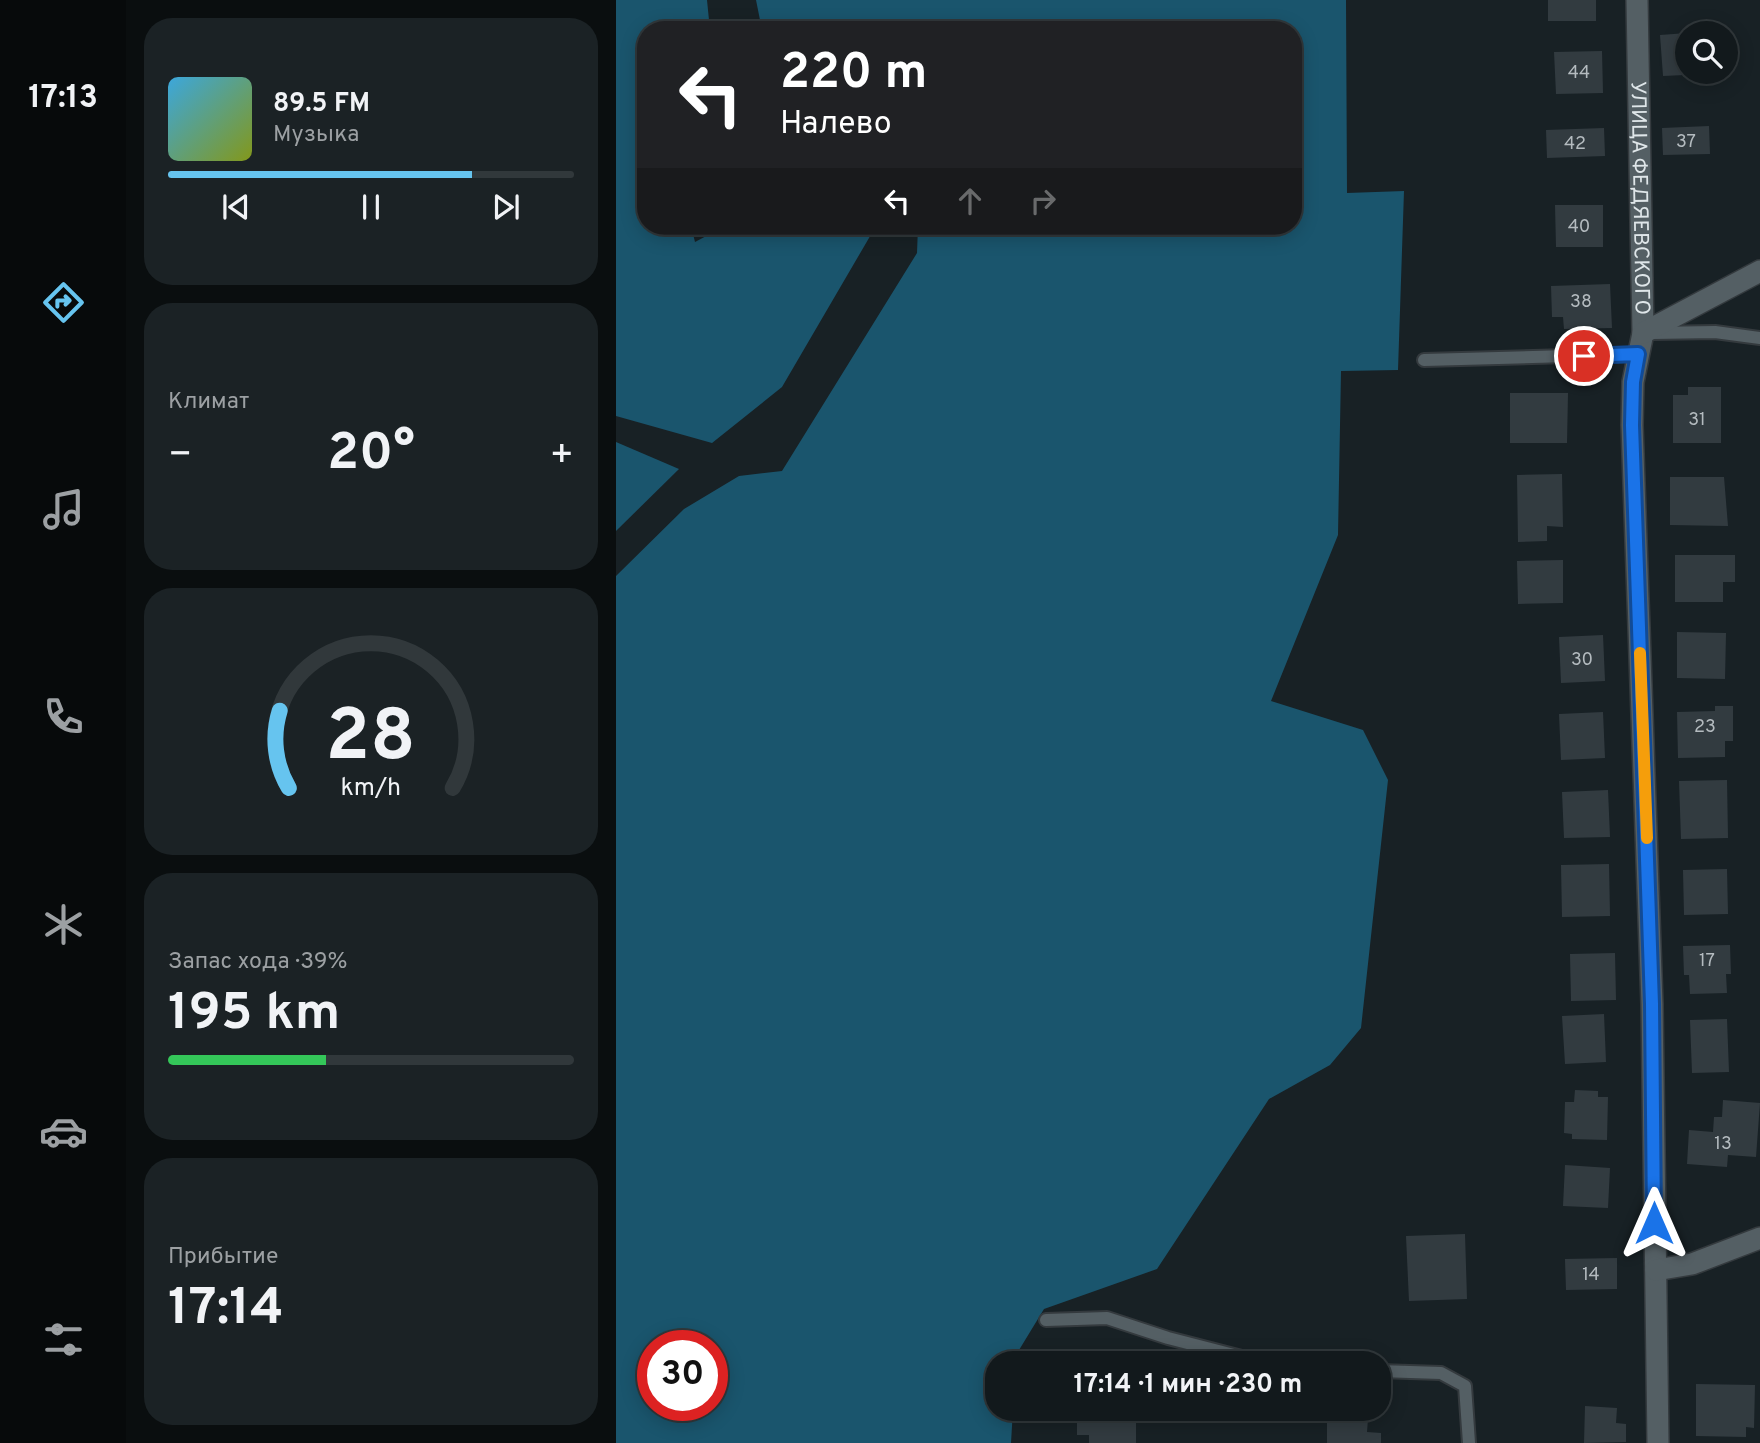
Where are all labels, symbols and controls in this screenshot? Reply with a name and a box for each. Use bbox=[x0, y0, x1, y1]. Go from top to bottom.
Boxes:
map controls bbox=[1675, 21, 1738, 84]
button: search bbox=[1675, 21, 1738, 84]
text: 220 m bbox=[780, 44, 927, 106]
icon: left bbox=[665, 49, 756, 140]
house number: 44 bbox=[1568, 62, 1590, 85]
text: 17:13 bbox=[28, 79, 98, 119]
street label: УЛИЦА ФЕДЯЕВСКОГО bbox=[1623, 81, 1655, 315]
text: 89.5 FM bbox=[273, 88, 370, 121]
text: Налево bbox=[780, 105, 892, 145]
text: Музыка bbox=[273, 121, 359, 150]
house number: 37 bbox=[1676, 131, 1696, 154]
house number: 42 bbox=[1564, 133, 1586, 156]
icon: left bbox=[878, 182, 916, 220]
icon: ahead bbox=[951, 182, 989, 220]
icon: right bbox=[1024, 182, 1062, 220]
icon: previous bbox=[217, 188, 255, 226]
icon: pause bbox=[352, 188, 390, 226]
icon: next bbox=[487, 188, 525, 226]
house number: 40 bbox=[1568, 216, 1590, 239]
icon: directions bbox=[39, 278, 88, 327]
house number: 38 bbox=[1570, 291, 1592, 314]
pin bbox=[1554, 326, 1614, 386]
icon: arrive bbox=[1565, 337, 1603, 375]
text: Климат bbox=[168, 388, 249, 417]
house number: 31 bbox=[1688, 409, 1706, 432]
text: 20° bbox=[327, 422, 415, 488]
text: − bbox=[168, 432, 193, 481]
text: + bbox=[549, 432, 574, 481]
icon: music bbox=[39, 485, 88, 534]
house number: 30 bbox=[1571, 649, 1593, 672]
icon: phone bbox=[39, 692, 88, 741]
text: 28 bbox=[326, 694, 416, 786]
house number: 23 bbox=[1694, 716, 1716, 739]
text: km/h bbox=[341, 772, 401, 804]
icon: climate bbox=[39, 900, 88, 949]
text: Запас хода · 39% bbox=[168, 948, 347, 977]
house number: 17 bbox=[1699, 950, 1715, 973]
text: 195 km bbox=[168, 982, 340, 1048]
icon: car bbox=[39, 1107, 88, 1156]
house number: 13 bbox=[1714, 1133, 1732, 1156]
position arrow bbox=[1617, 1186, 1691, 1260]
text: Прибытие bbox=[168, 1243, 278, 1272]
house number: 14 bbox=[1582, 1264, 1600, 1287]
text: 17:14 bbox=[168, 1277, 284, 1343]
icon: filters bbox=[39, 1315, 88, 1364]
speed limit sign: 30 bbox=[637, 1330, 728, 1421]
text: 17:14 · 1 мин · 230 m bbox=[1074, 1369, 1302, 1402]

